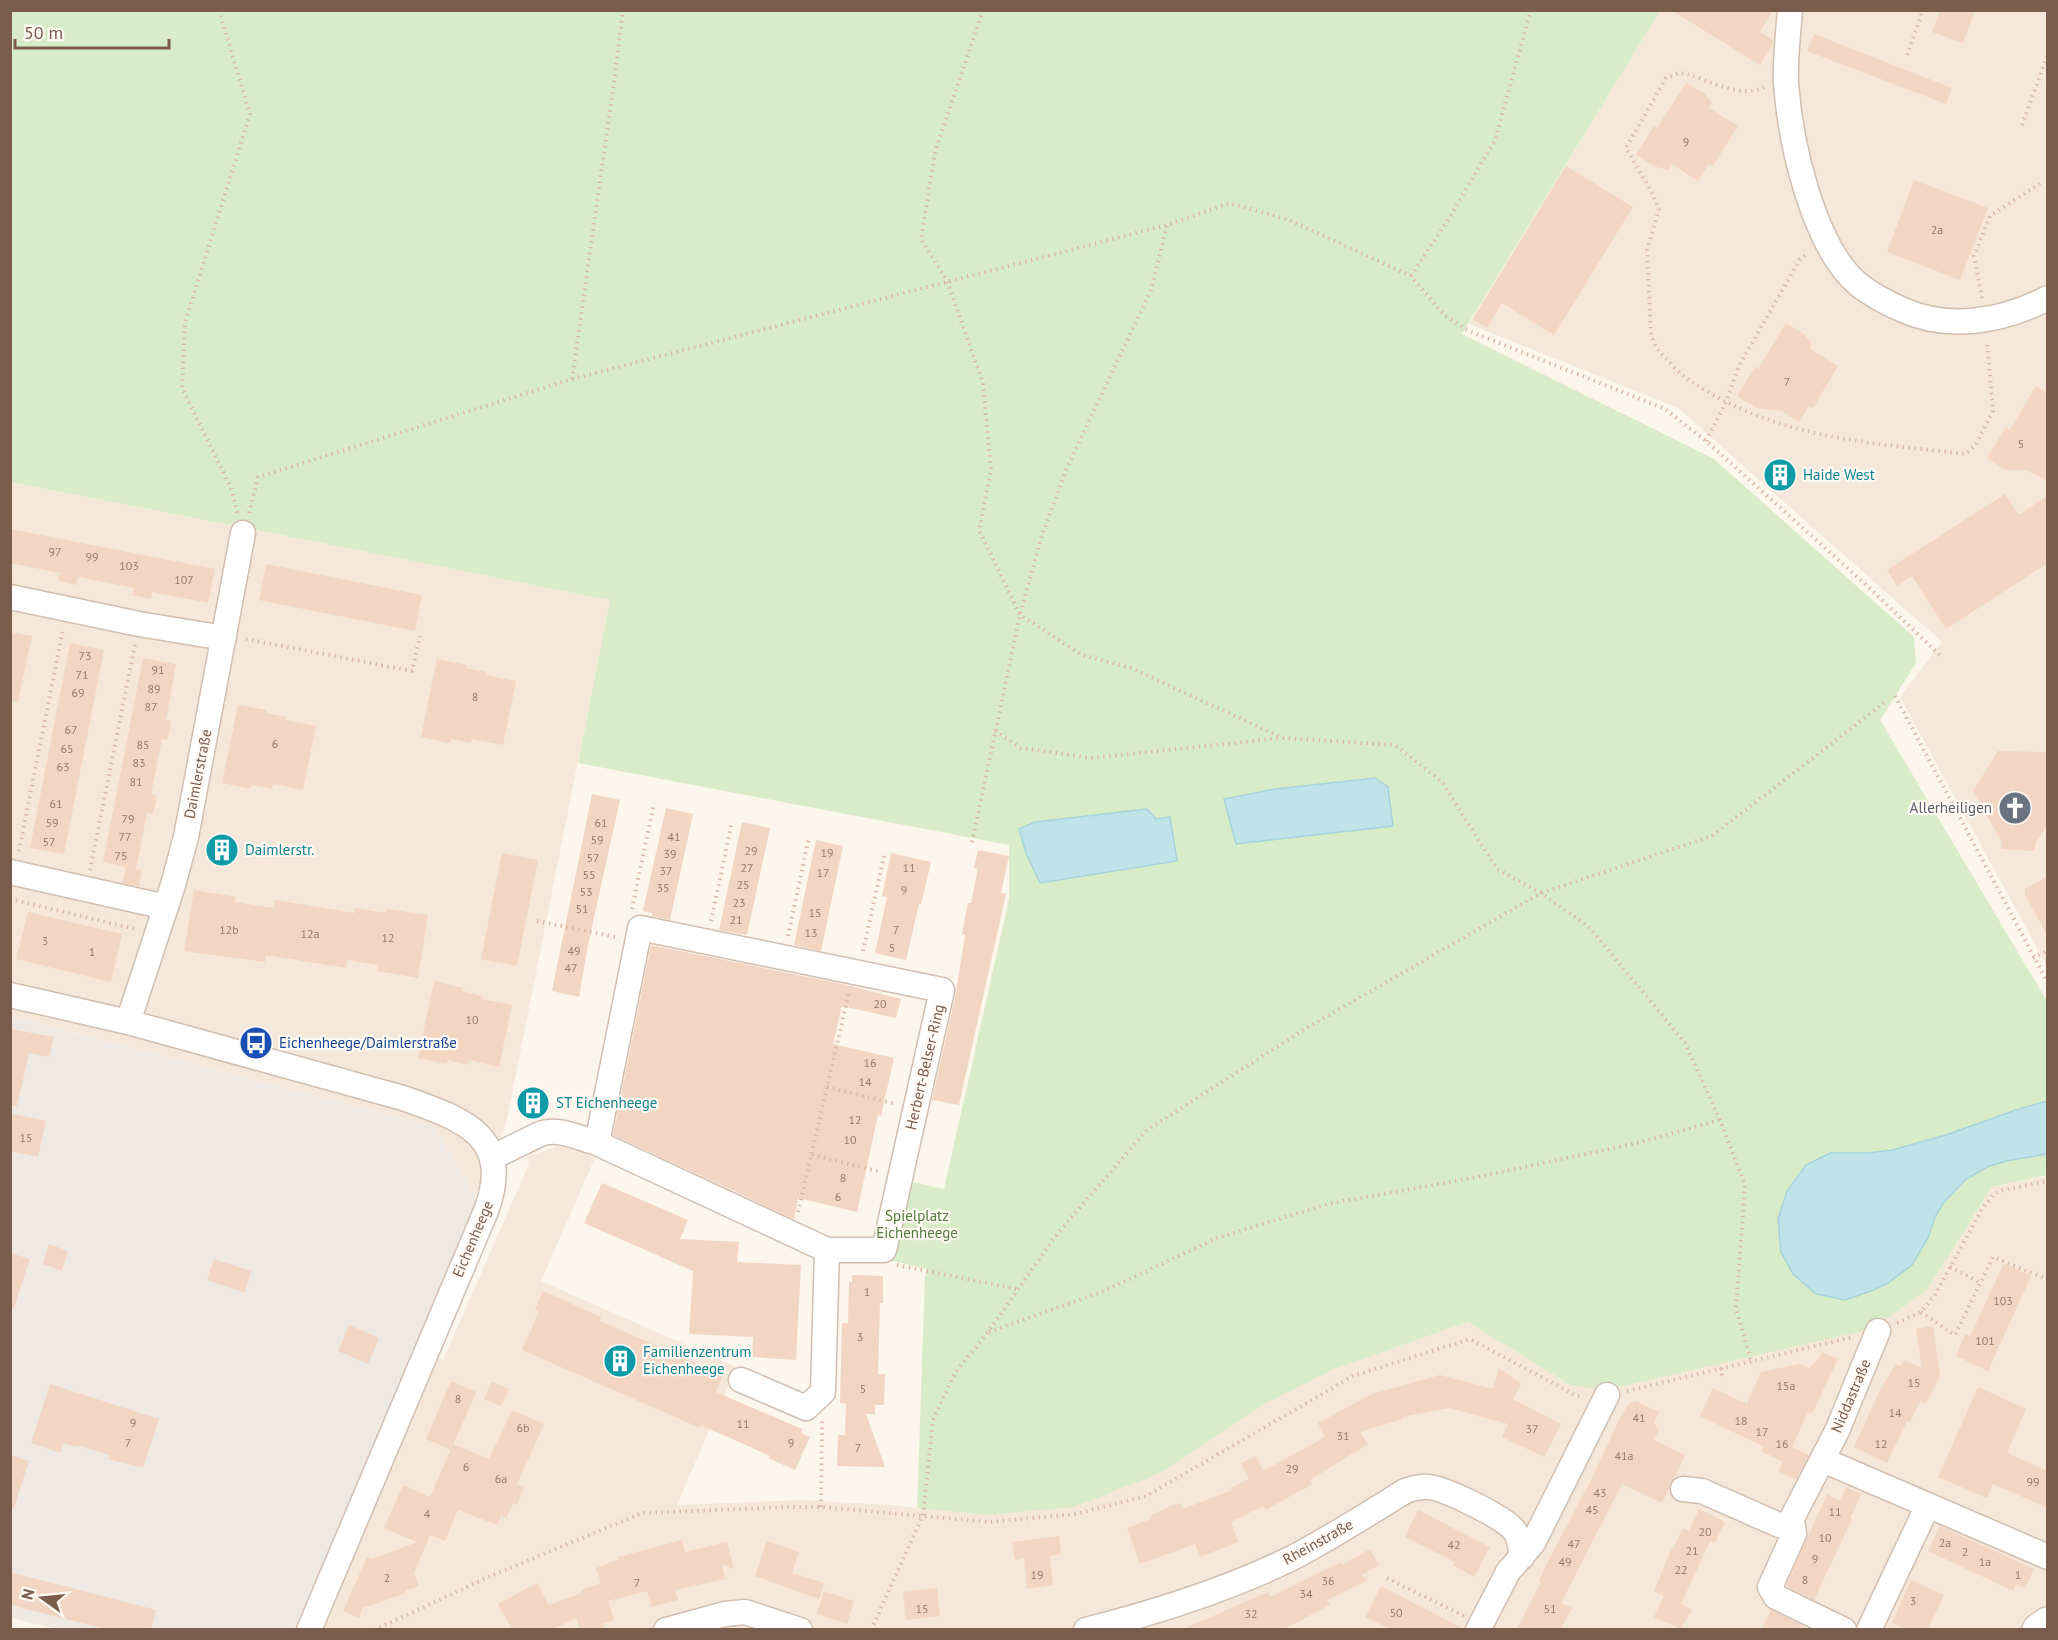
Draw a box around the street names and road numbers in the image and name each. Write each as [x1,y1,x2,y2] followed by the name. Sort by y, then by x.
[180,727,216,820] street label: Daimlerstraße
[901,1002,948,1132] street label: Herbert-Belser-Ring
[448,1198,497,1280] street label: Eichenheege
[1827,1356,1875,1435] street label: Niddastraße
[1279,1514,1356,1569] street label: Rheinstraße

